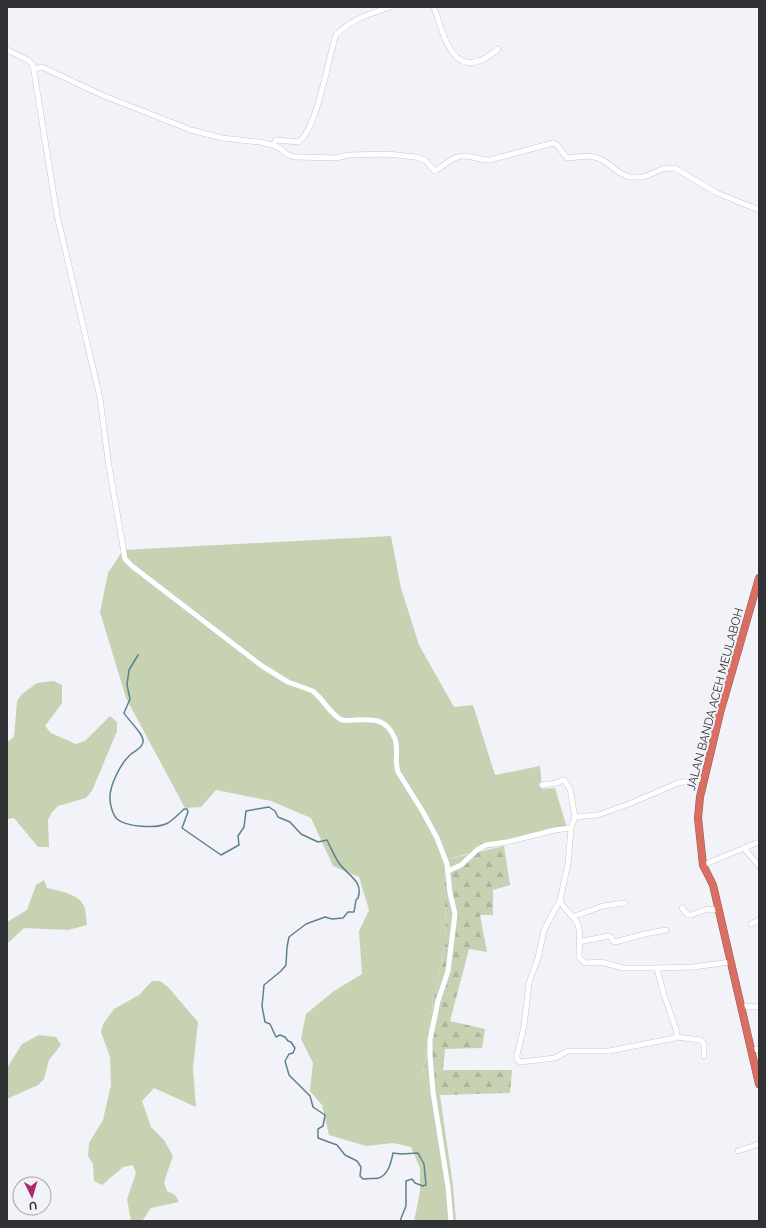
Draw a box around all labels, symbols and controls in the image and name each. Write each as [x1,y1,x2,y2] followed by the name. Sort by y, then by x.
[684,606,746,792] street label: JALAN BANDA ACEH MEULABOH
[12,1176,52,1216] north arrow
[28,1199,38,1212] text: U

